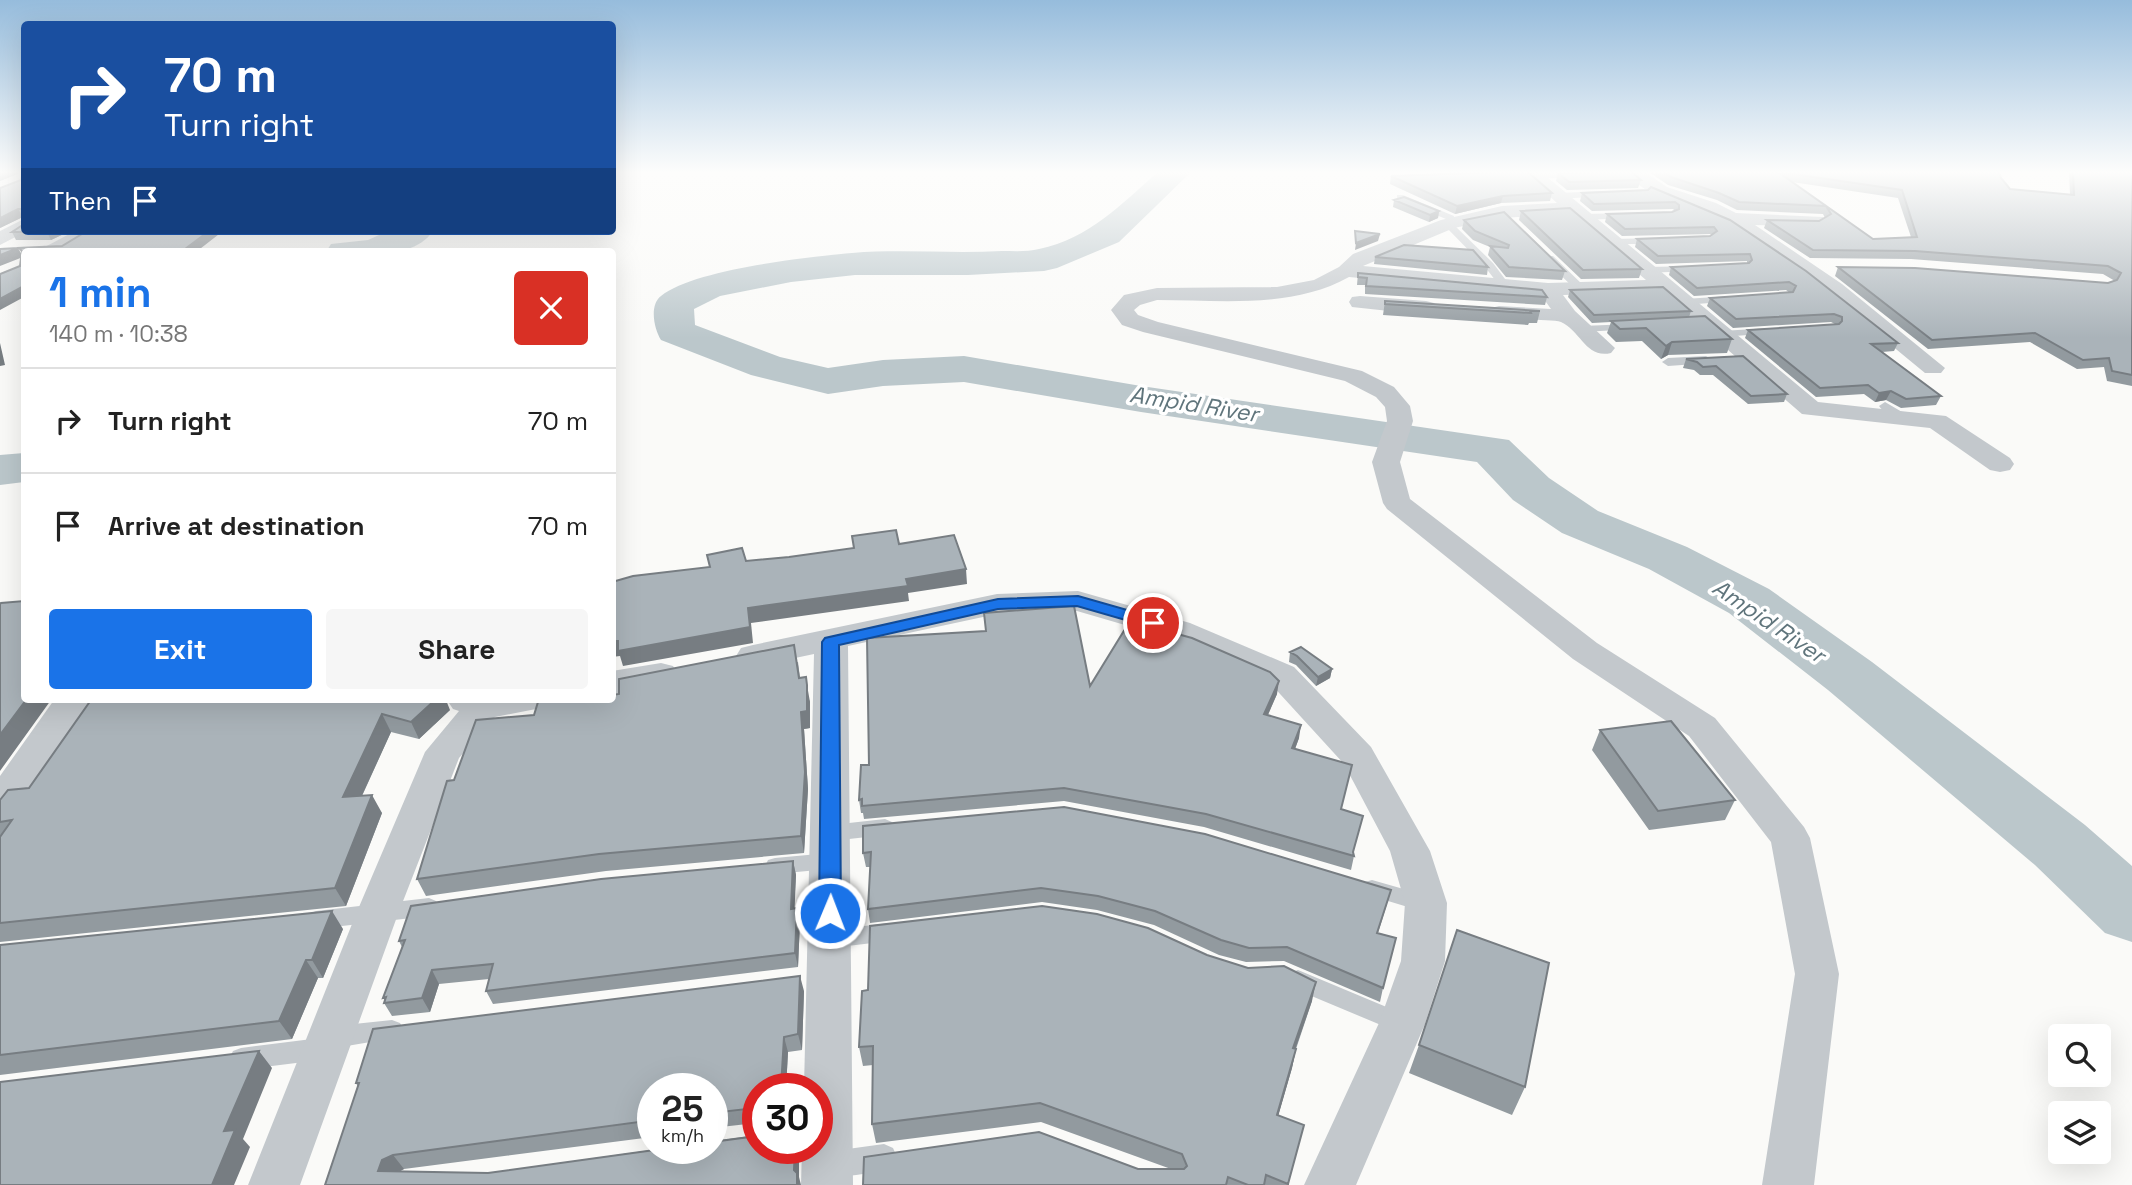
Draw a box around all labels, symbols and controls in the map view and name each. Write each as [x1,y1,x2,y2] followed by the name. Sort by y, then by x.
[164,44,277,106] text: 70 m
[49,49,140,140] icon: right
[164,105,314,145] text: Turn right
[126,182,164,220] icon: arrive
[49,184,112,218] text: Then
[49,266,152,319] text: 1 min
[514,271,588,345] button: close
[49,319,188,349] text: 140 m · 10:38
[1128,379,1263,429] water label: Ampid River
[49,402,87,440] icon: right
[108,404,232,438] text: Turn right
[528,404,588,438] text: 70 m
[49,507,87,545] icon: arrive
[108,509,365,543] text: Arrive at destination
[528,509,588,543] text: 70 m
[1707,572,1833,671] water label: Ampid River
[1123,593,1183,653] pin
[1134,604,1172,642] icon: arrive
[49,609,312,689] button: Exit
[326,609,588,689] button: Share
[793,876,867,950] position arrow
[2048,1024,2111,1164] map controls
[2048,1024,2111,1087] button: search
[742,1073,833,1164] speed limit sign: 30
[662,1087,703,1131] text: 25
[2048,1101,2111,1164] button: layers
[661,1124,704,1147] text: km/h

